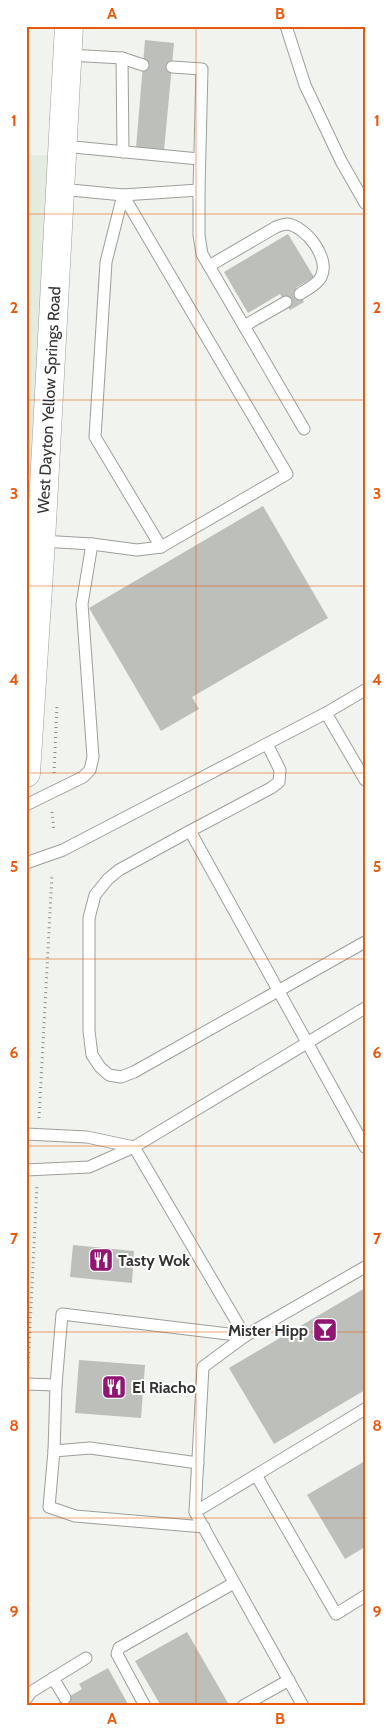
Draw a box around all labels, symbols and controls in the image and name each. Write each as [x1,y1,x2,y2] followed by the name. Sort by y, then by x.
[107,4,117,23] text: A
[275,4,285,23] text: B
[11,111,17,130] text: 1
[374,111,380,130] text: 1
[34,286,64,514] street label: West Dayton Yellow Springs Road
[10,298,18,317] text: 2
[373,298,381,317] text: 2
[10,484,18,503] text: 3
[373,484,381,503] text: 3
[9,670,19,689] text: 4
[372,670,382,689] text: 4
[10,857,18,876] text: 5
[373,857,381,876] text: 5
[10,1043,19,1062] text: 6
[373,1043,382,1062] text: 6
[10,1229,19,1248] text: 7
[373,1229,382,1248] text: 7
[88,1247,114,1273] restaurant icon: Tasty Wok
[118,1251,190,1270] place label: Tasty Wok
[312,1317,338,1343] bar icon: Mister Hipp
[228,1321,308,1340] place label: Mister Hipp
[101,1374,127,1400] restaurant icon: El Riacho
[132,1378,196,1397] place label: El Riacho
[9,1416,19,1435] text: 8
[372,1416,382,1435] text: 8
[10,1602,19,1621] text: 9
[373,1602,382,1621] text: 9
[107,1709,117,1728] text: A
[275,1709,285,1728] text: B

